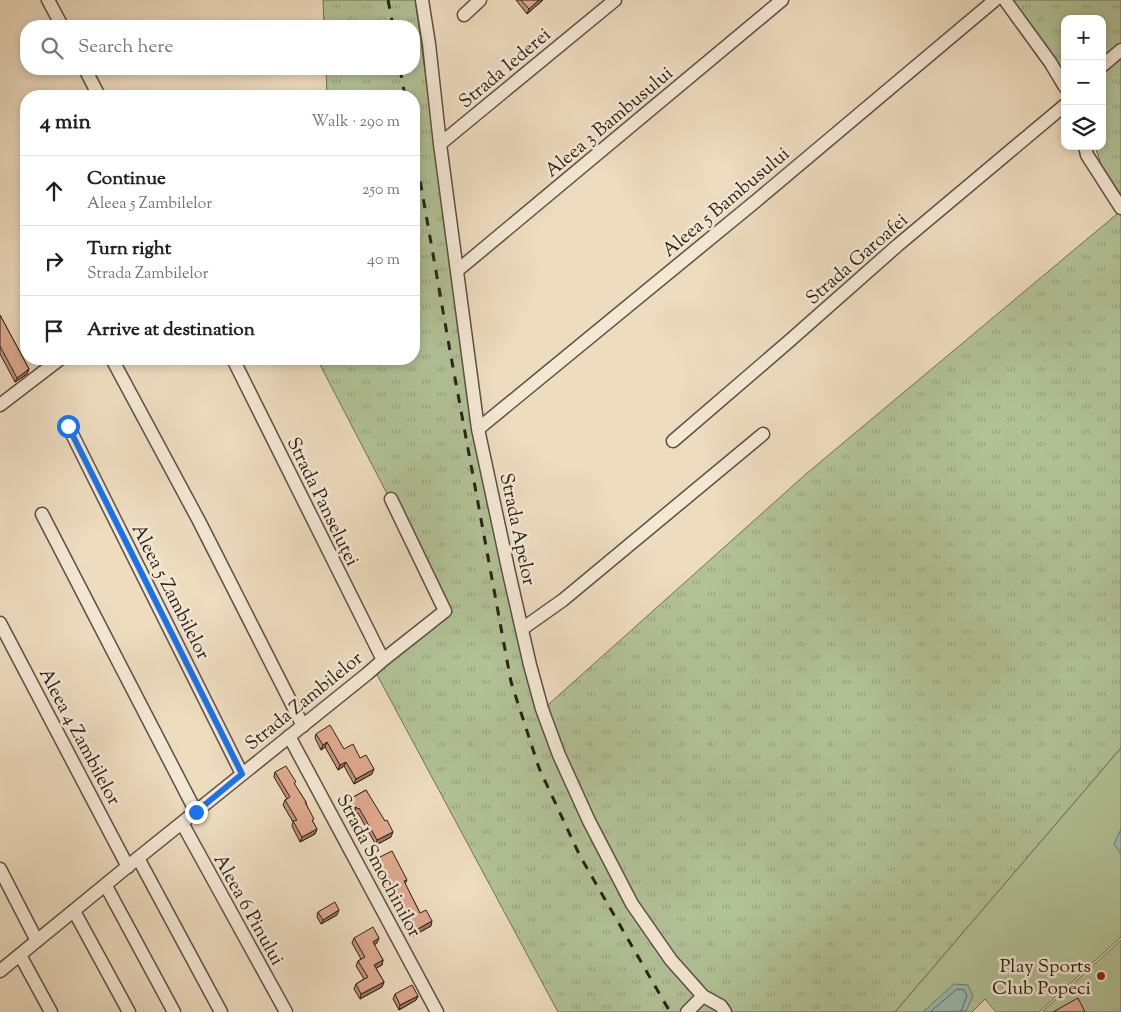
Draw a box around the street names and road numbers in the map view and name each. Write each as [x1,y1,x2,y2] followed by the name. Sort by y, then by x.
[454,22,558,116] street label: Strada Iederei
[540,61,680,185] street label: Aleea 3 Bambusului
[657,141,796,264] street label: Aleea 5 Bambusului
[801,208,915,312] street label: Strada Garoafei
[279,433,365,571] street label: Strada Panseluței
[491,471,542,588] street label: Strada Apelor
[124,520,216,665] street label: Aleea 5 Zambilelor
[240,646,369,758] street label: Strada Zambilelor
[31,664,126,811] street label: Aleea 4 Zambilelor
[329,790,427,942] street label: Strada Smochinilor
[206,850,290,971] street label: Aleea 6 Pinului

